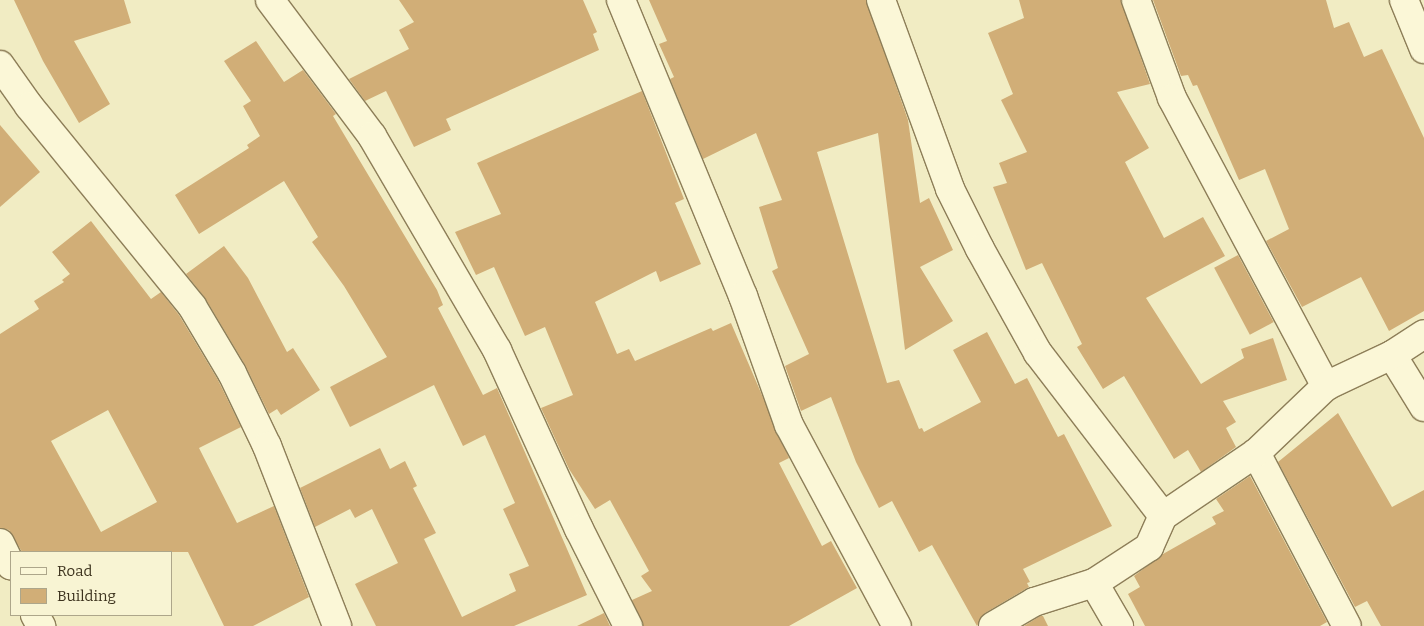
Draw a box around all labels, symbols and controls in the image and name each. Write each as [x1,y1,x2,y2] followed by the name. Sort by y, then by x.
[10,551,172,616] legend
[57,562,92,580] text: Road
[57,587,116,605] text: Building

